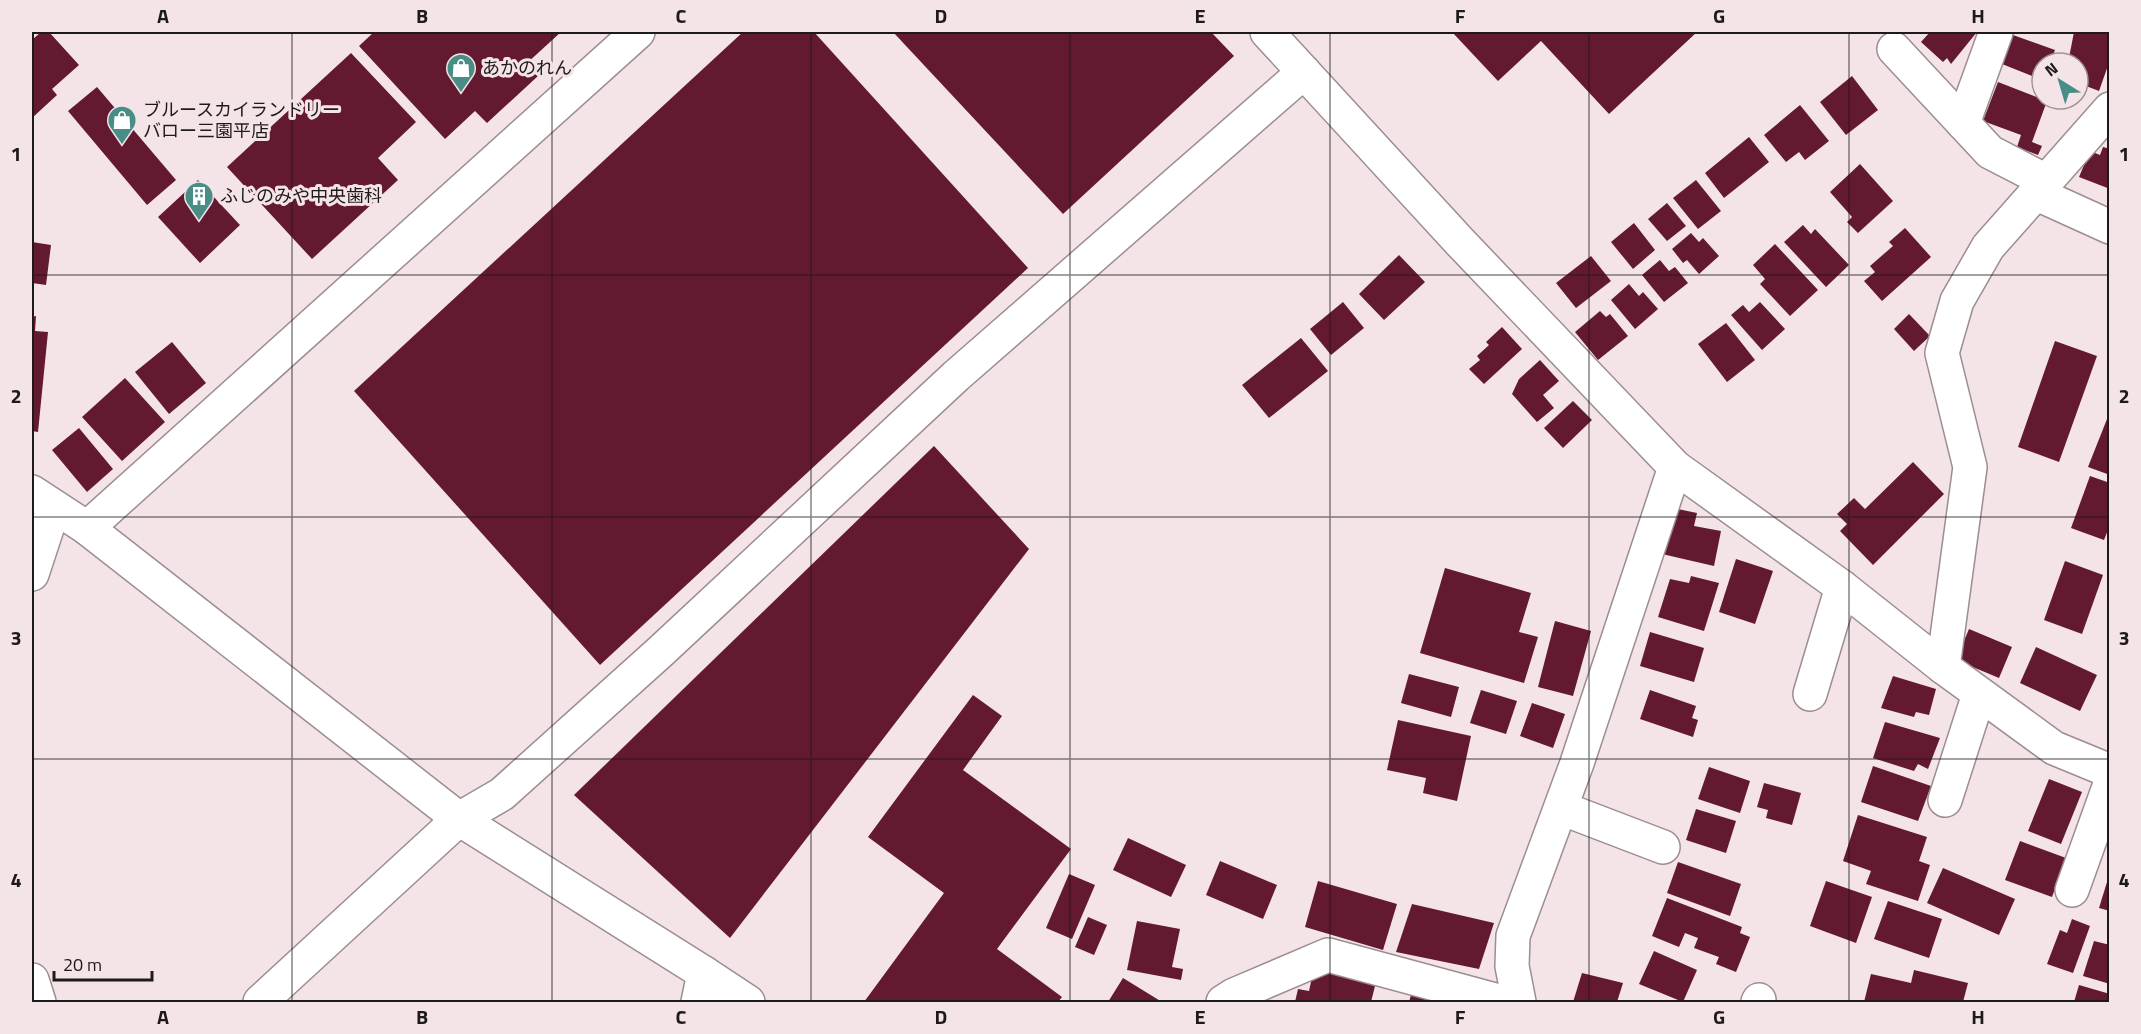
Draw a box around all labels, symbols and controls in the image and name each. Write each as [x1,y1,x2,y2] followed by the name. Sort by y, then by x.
[157,0,169,31] text: A
[416,0,428,31] text: B
[676,0,687,31] text: C
[935,0,947,31] text: D
[1194,0,1206,31] text: E
[1455,0,1466,31] text: F
[1713,0,1725,31] text: G
[1971,0,1985,31] text: H
[2030,51,2090,111] north arrow
[445,52,477,94] shop icon: あかのれん
[482,54,572,81] place label: あかのれん
[2039,56,2063,82] text: N
[143,96,340,144] place label: ブルースカイランドリー バロー三園平店
[106,104,138,146] shop icon: ブルースカイランドリー バロー三園平店
[10,138,22,169] text: 1
[2118,138,2130,169] text: 1
[183,180,215,222] building icon: ふじのみや中央歯科
[220,182,382,209] place label: ふじのみや中央歯科
[10,380,22,411] text: 2
[2118,380,2130,411] text: 2
[10,622,22,653] text: 3
[2118,622,2130,653] text: 3
[10,864,22,895] text: 4
[2118,864,2130,895] text: 4
[54,944,152,982] scale bar
[63,951,102,978] text: 20 m
[157,1001,169,1032] text: A
[416,1001,428,1032] text: B
[676,1001,687,1032] text: C
[935,1001,947,1032] text: D
[1194,1001,1206,1032] text: E
[1455,1001,1466,1032] text: F
[1713,1001,1725,1032] text: G
[1971,1001,1985,1032] text: H

